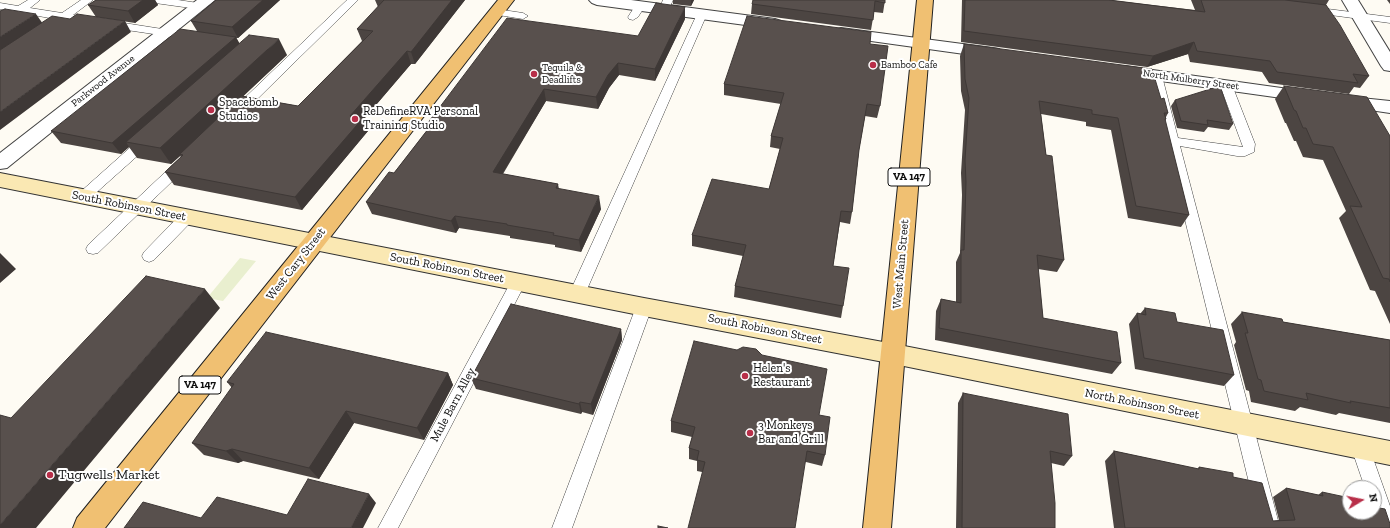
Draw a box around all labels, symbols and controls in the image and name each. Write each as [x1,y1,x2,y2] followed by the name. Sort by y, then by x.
[69,53,137,109] street label: Parkwood Avenue
[881,59,937,71] place label: Bamboo Cafe
[868,60,878,70] marker: Bamboo Cafe
[542,62,583,86] place label: Tequila & Deadlifts
[1142,67,1240,93] street label: North Mulberry Street
[529,69,539,79] marker: Tequila & Deadlifts
[219,96,278,124] place label: Spacebomb Studios
[206,105,216,115] marker: Spacebomb Studios
[363,105,478,133] place label: ReDefineRVA Personal Training Studio
[350,114,360,124] marker: ReDefineRVA Personal Training Studio
[888,168,930,186] road number: VA 147
[71,188,187,224] street label: South Robinson Street
[890,219,912,309] street label: West Main Street
[263,225,329,303] street label: West Cary Street
[389,250,505,286] street label: South Robinson Street
[707,311,823,347] street label: South Robinson Street
[753,362,810,390] place label: Helen's Restaurant
[427,365,479,445] street label: Mule Barn Alley
[740,371,750,381] marker: Helen's Restaurant
[179,376,221,394] road number: VA 147
[1084,386,1200,422] street label: North Robinson Street
[758,419,824,447] place label: 3 Monkeys Bar and Grill
[745,428,755,438] marker: 3 Monkeys Bar and Grill
[58,467,160,483] place label: Tugwells Market
[45,470,55,480] marker: Tugwells Market
[1342,480,1382,520] north arrow
[1366,493,1380,503] text: N

